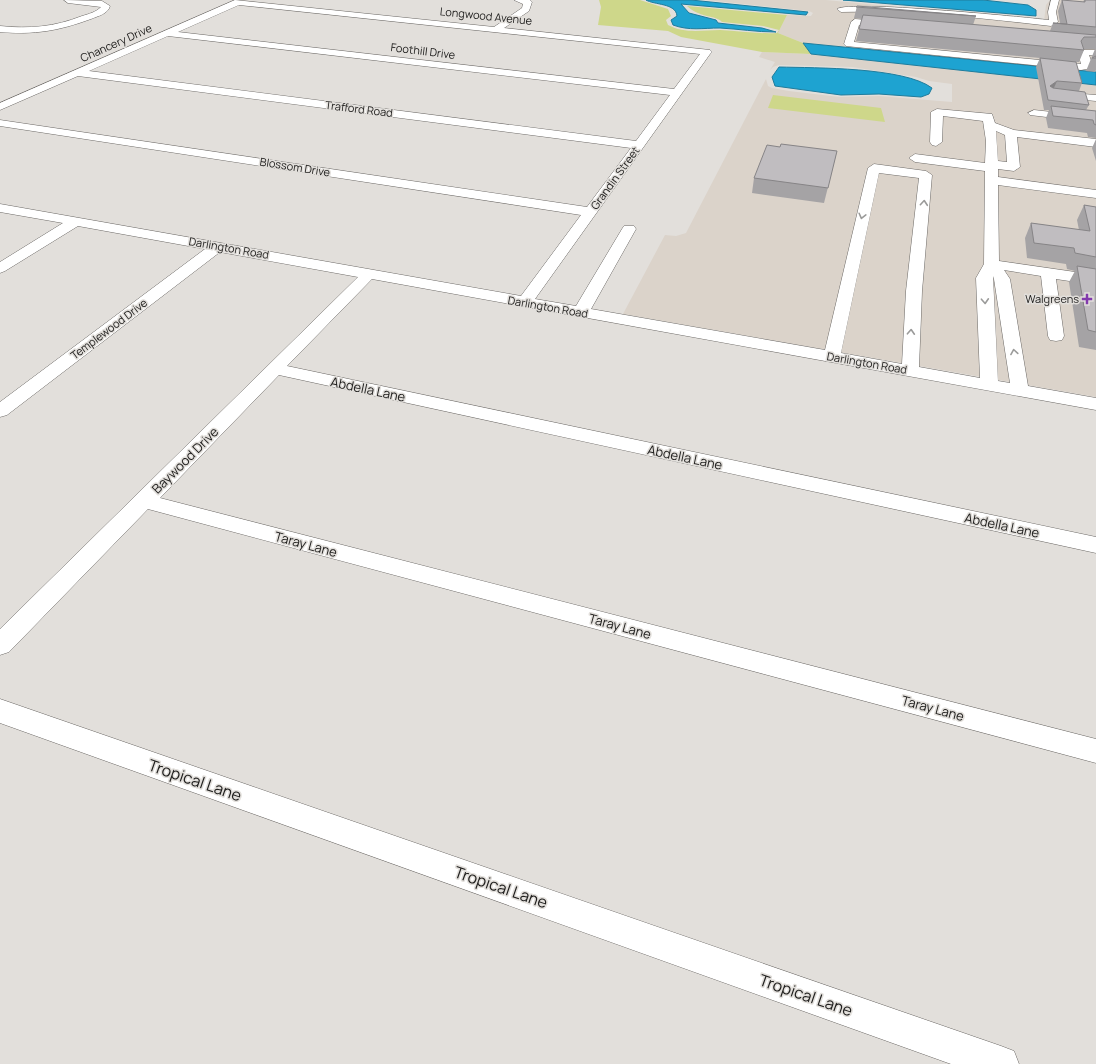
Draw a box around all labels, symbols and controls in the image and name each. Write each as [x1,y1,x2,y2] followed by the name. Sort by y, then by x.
[439,3,534,28] street label: Longwood Avenue
[78,20,155,65] street label: Chancery Drive
[390,39,457,62] street label: Foothill Drive
[324,97,394,120] street label: Trafford Road
[587,143,642,212] street label: Grandin Street
[259,154,332,180] street label: Blossom Drive
[919,200,928,206] one-way arrow
[858,212,867,219] one-way arrow
[188,233,270,262] street label: Darlington Road
[1025,291,1079,306] place label: Walgreens
[507,292,589,321] street label: Darlington Road
[1082,294,1092,304] marker: Walgreens
[67,295,150,362] street label: Templewood Drive
[981,298,990,304] one-way arrow
[907,329,915,335] one-way arrow
[826,348,908,377] street label: Darlington Road
[1010,349,1019,355] one-way arrow
[329,372,408,406] street label: Abdella Lane
[148,422,223,497] street label: Baywood Drive
[646,440,725,474] street label: Abdella Lane
[963,508,1042,542] street label: Abdella Lane
[273,527,340,561] street label: Taray Lane
[587,609,654,643] street label: Taray Lane
[900,691,967,725] street label: Taray Lane
[145,754,245,806] street label: Tropical Lane
[451,861,551,913] street label: Tropical Lane
[756,969,856,1021] street label: Tropical Lane

